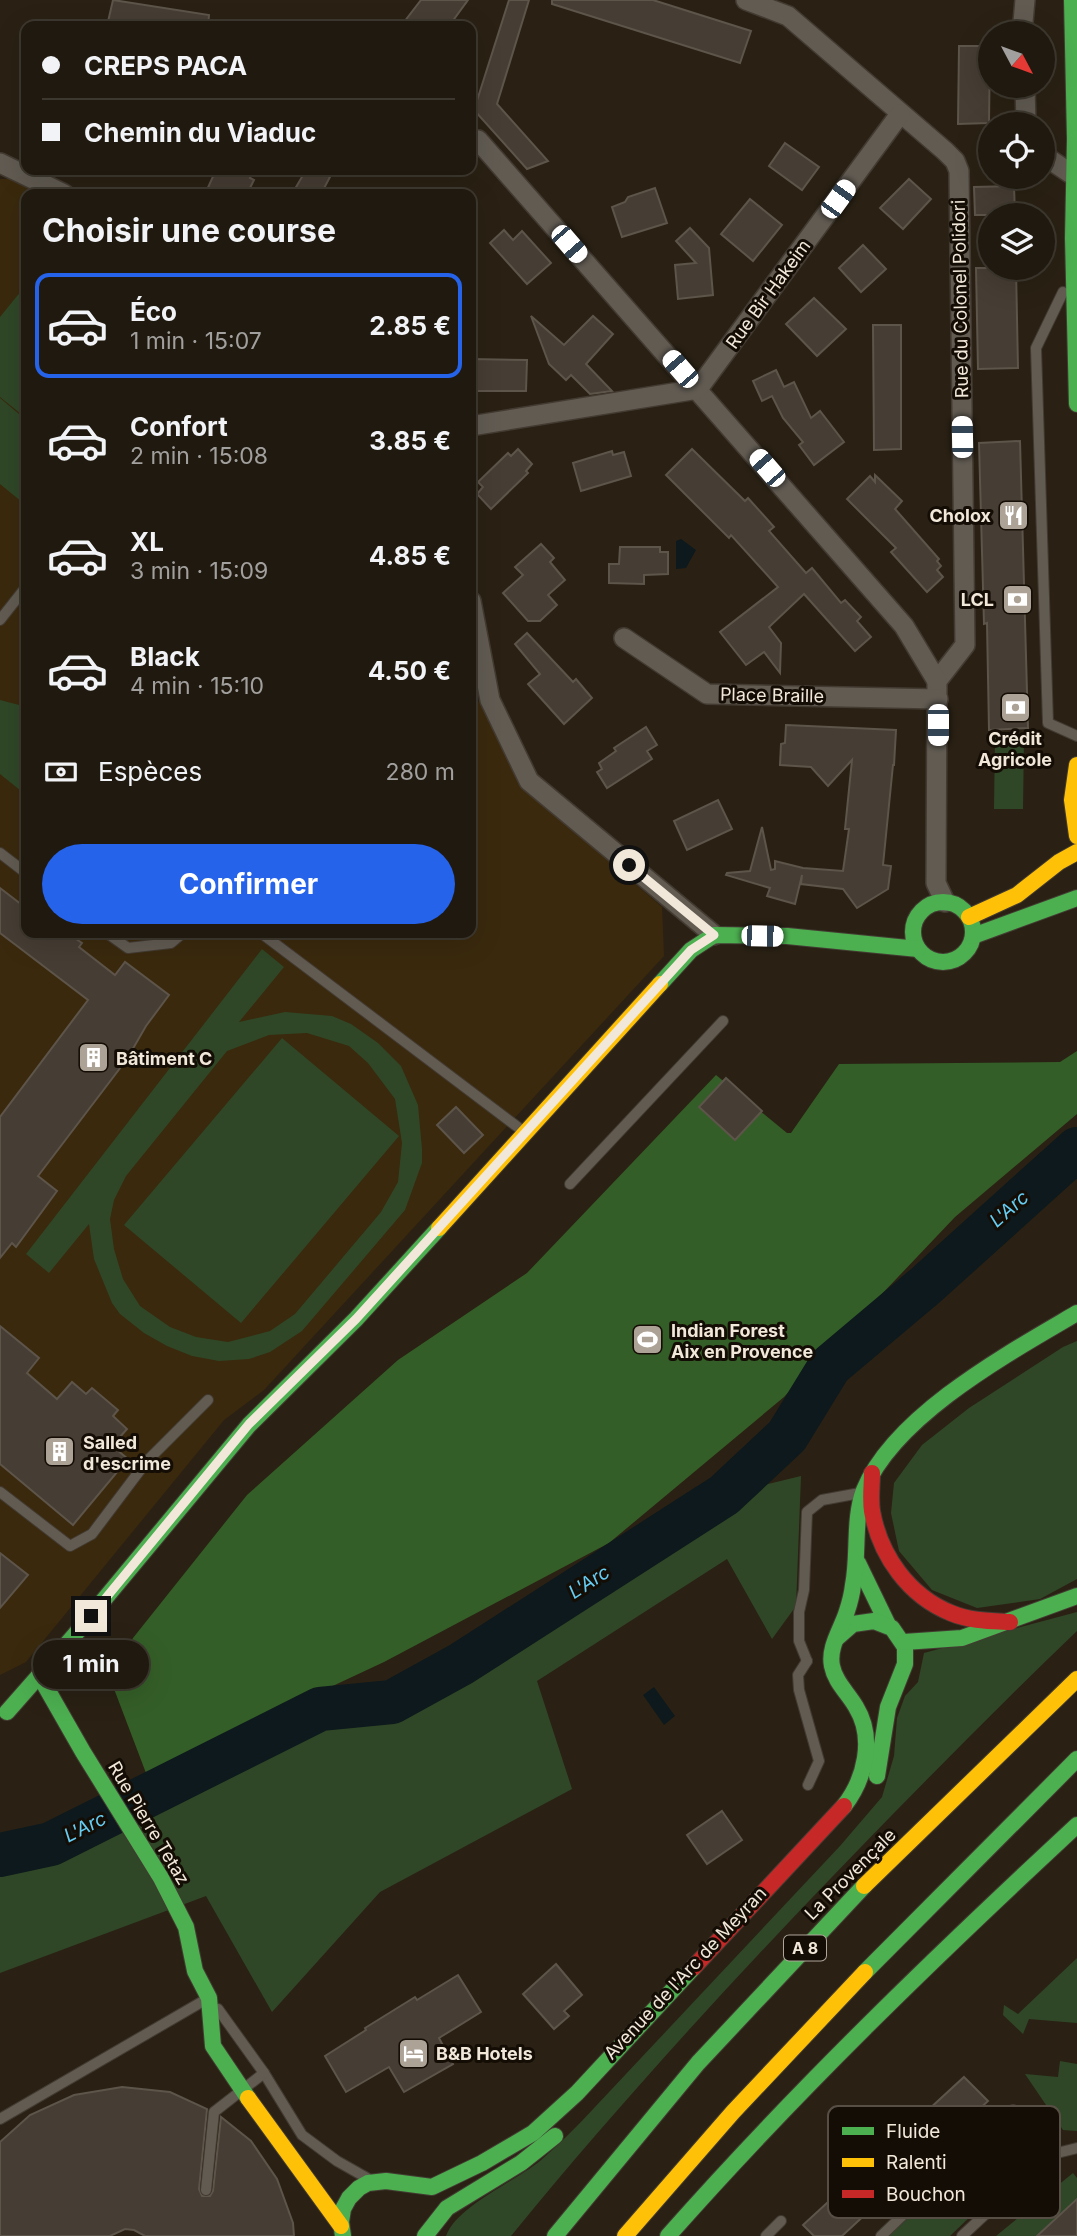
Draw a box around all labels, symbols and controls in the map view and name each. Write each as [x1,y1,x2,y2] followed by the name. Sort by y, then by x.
[978,21,1055,98] north arrow
[978,21,1055,280] map controls
[84,50,247,81] text: CREPS PACA
[978,112,1055,189] button: locate
[84,117,316,148] text: Chemin du Viaduc
[818,176,859,222] car
[948,200,972,398] street label: Rue du Colonel Polidori
[978,203,1055,280] button: layers
[42,211,336,250] text: Choisir une course
[548,221,591,267] car
[721,236,815,352] street label: Rue Bir Hakeim
[46,294,109,357] icon: car
[130,296,177,327] text: Éco
[369,310,451,341] text: 2.85 €
[130,327,262,355] text: 1 min · 15:07
[659,346,702,392] car
[46,409,109,472] icon: car
[130,411,228,442] text: Confort
[952,416,973,458] car
[369,425,451,456] text: 3.85 €
[130,442,268,470] text: 2 min · 15:08
[746,445,789,491] car
[997,498,1031,532] restaurant icon: Cholox
[929,505,992,526] place label: Cholox
[46,524,109,587] icon: car
[130,526,164,557] text: XL
[369,540,451,571] text: 4.85 €
[130,557,268,585] text: 3 min · 15:09
[1000,582,1034,616] bank icon: LCL
[961,589,994,610] place label: LCL
[46,639,109,702] icon: car
[130,641,200,672] text: Black
[368,655,451,686] text: 4.50 €
[130,672,264,700] text: 4 min · 15:10
[720,684,824,706] street label: Place Braille
[998,691,1032,725] bank icon: Crédit Agricole
[928,704,949,746] car
[978,728,1052,770] place label: Crédit Agricole
[42,753,80,791] icon: cash
[98,756,202,787] text: Espèces
[386,758,455,786] text: 280 m
[42,844,455,924] button: Confirmer
[613,849,645,881] route start
[741,925,784,947] car
[76,1041,110,1075] building icon: Bâtiment C
[116,1048,212,1069] place label: Bâtiment C
[985,1186,1033,1232] water label: L'Arc
[671,1320,814,1362] place label: Indian Forest Aix en Provence
[631,1323,665,1357] sports icon: Indian Forest Aix en Provence
[83,1432,171,1474] place label: Salled d'escrime
[43,1435,77,1469] building icon: Salled d'escrime
[564,1560,614,1604] water label: L'Arc
[75,1600,107,1632] route end
[33,1640,149,1690] callout: 1 min
[63,1650,119,1678] text: 1 min
[104,1758,194,1888] street label: Rue Pierre Tetaz
[60,1807,110,1847] water label: L'Arc
[800,1824,900,1924] street label: La Provençale
[600,1882,770,2064] street label: Avenue de l'Arc de Meyran
[784,1936,826,1960] road number: A 8
[396,2036,430,2070] hotel icon: B&B Hotels
[436,2043,533,2064] place label: B&B Hotels
[828,2106,1060,2218] legend
[886,2120,940,2143] text: Fluide
[886,2151,947,2174] text: Ralenti
[886,2183,966,2206] text: Bouchon

